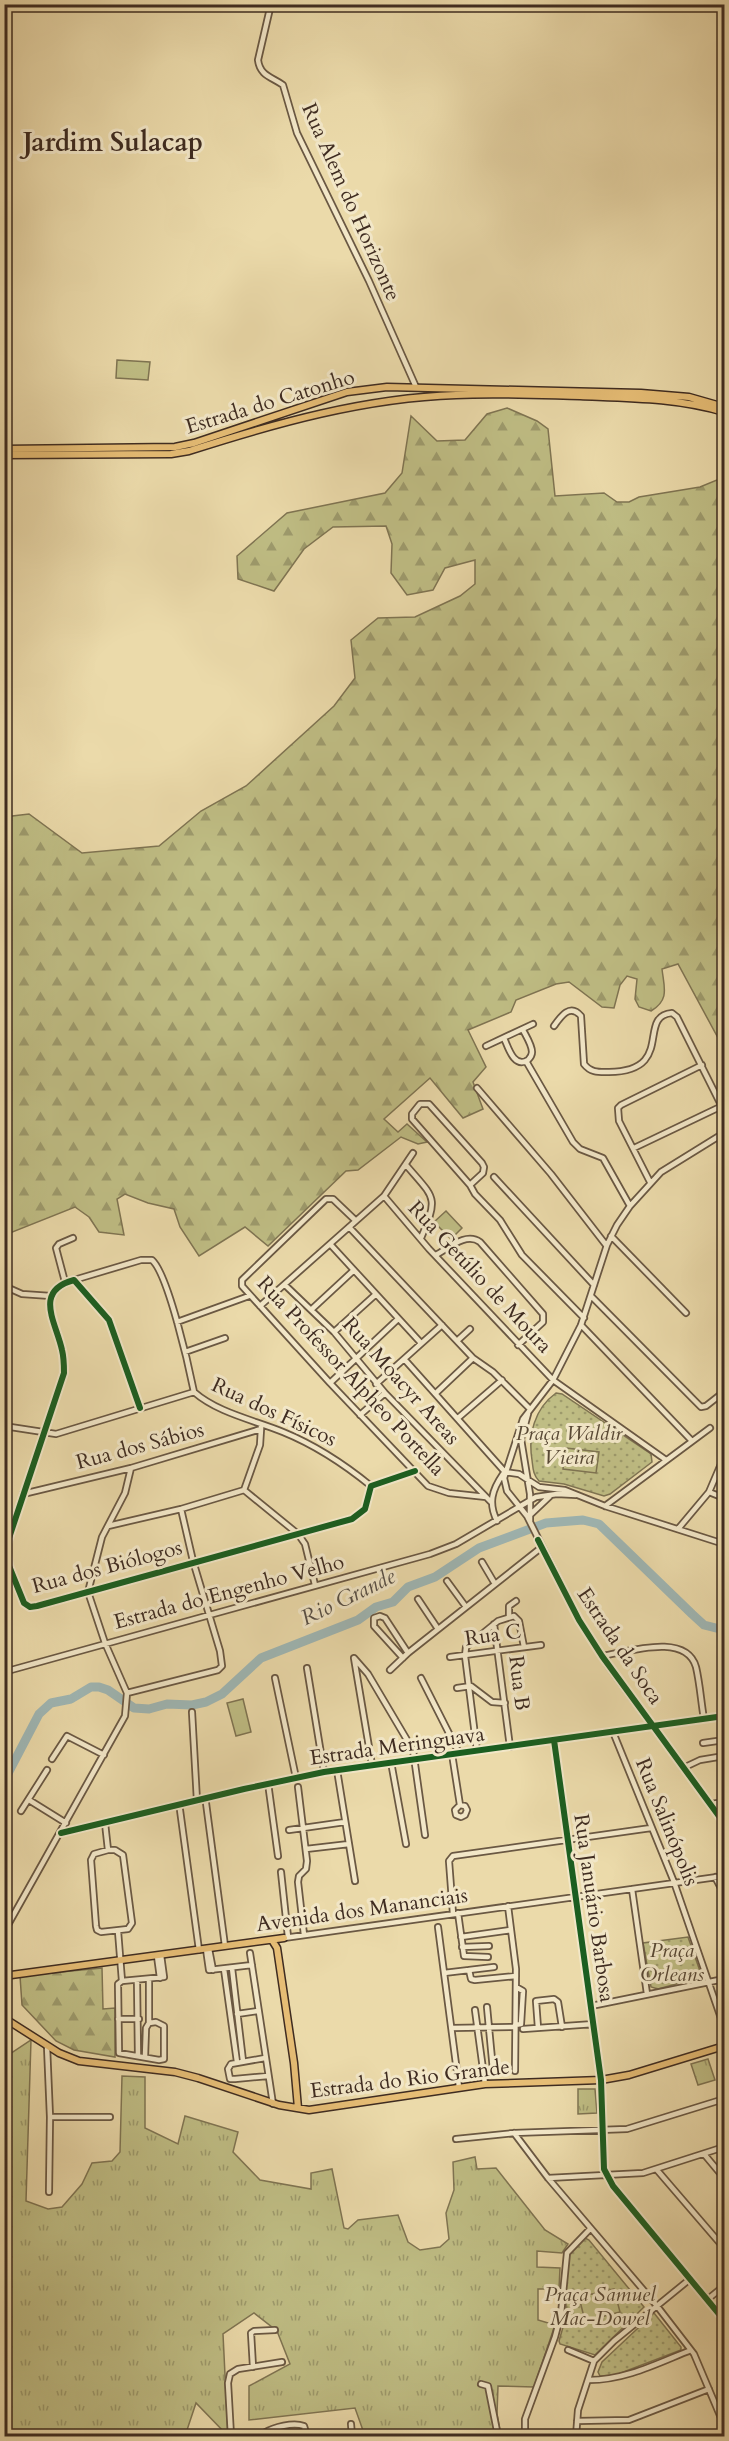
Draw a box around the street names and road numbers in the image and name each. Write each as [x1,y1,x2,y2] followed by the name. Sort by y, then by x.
[294,99,408,305] street label: Rua Alem do Horizonte
[182,363,358,441] street label: Estrada do Catonho
[402,1194,558,1360] street label: Rua Getúlio de Moura
[250,1270,452,1482] street label: Rua Professor Alpheo Portella
[336,1311,466,1451] street label: Rua Moacyr Areas
[207,1370,341,1454] street label: Rua dos Físicos
[73,1415,207,1477] street label: Rua dos Sábios
[29,1533,185,1601] street label: Rua dos Biólogos
[111,1547,347,1637] street label: Estrada do Engenho Velho
[570,1582,670,1710] street label: Estrada da Soca
[463,1617,523,1653] street label: Rua C
[501,1654,537,1712] street label: Rua B
[308,1719,486,1773] street label: Estrada Meringuava
[628,1754,706,1890] street label: Rua Salinópolis
[566,1812,622,2004] street label: Rua Januário Barbosa
[254,1881,470,1939] street label: Avenida dos Mananciais
[309,2052,511,2106] street label: Estrada do Rio Grande

